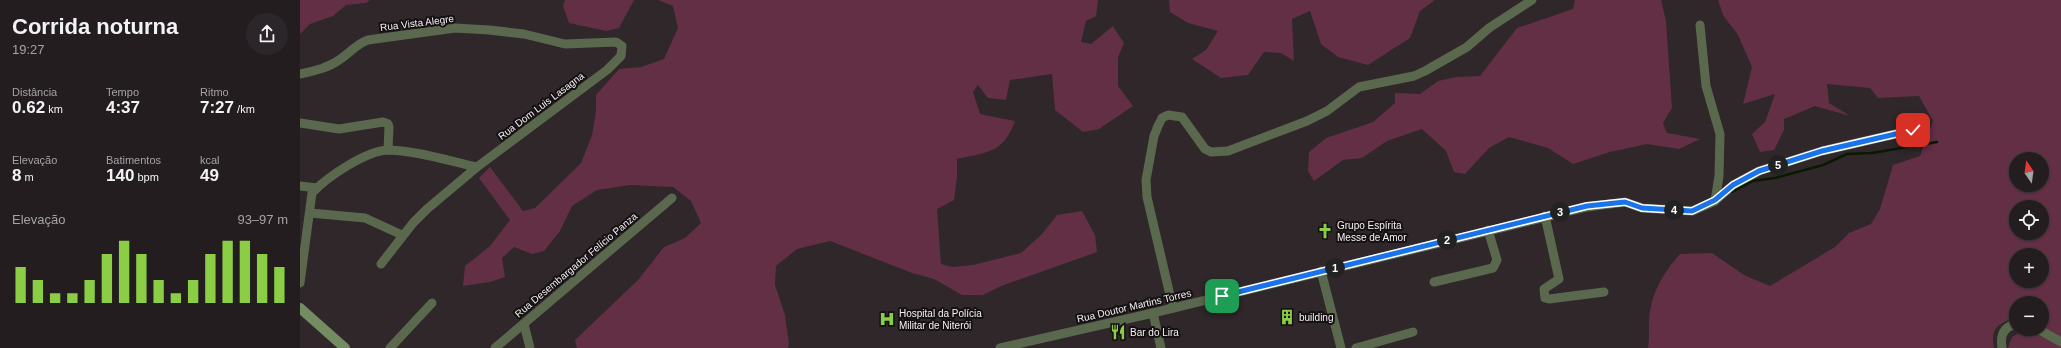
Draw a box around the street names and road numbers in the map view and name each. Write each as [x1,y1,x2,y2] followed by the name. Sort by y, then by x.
[379,13,455,33] street label: Rua Vista Alegre
[496,70,586,142] street label: Rua Dom Luis Lasagna
[513,210,640,319] street label: Rua Desembargador Felício Panza
[1076,287,1192,325] street label: Rua Doutor Martins Torres

